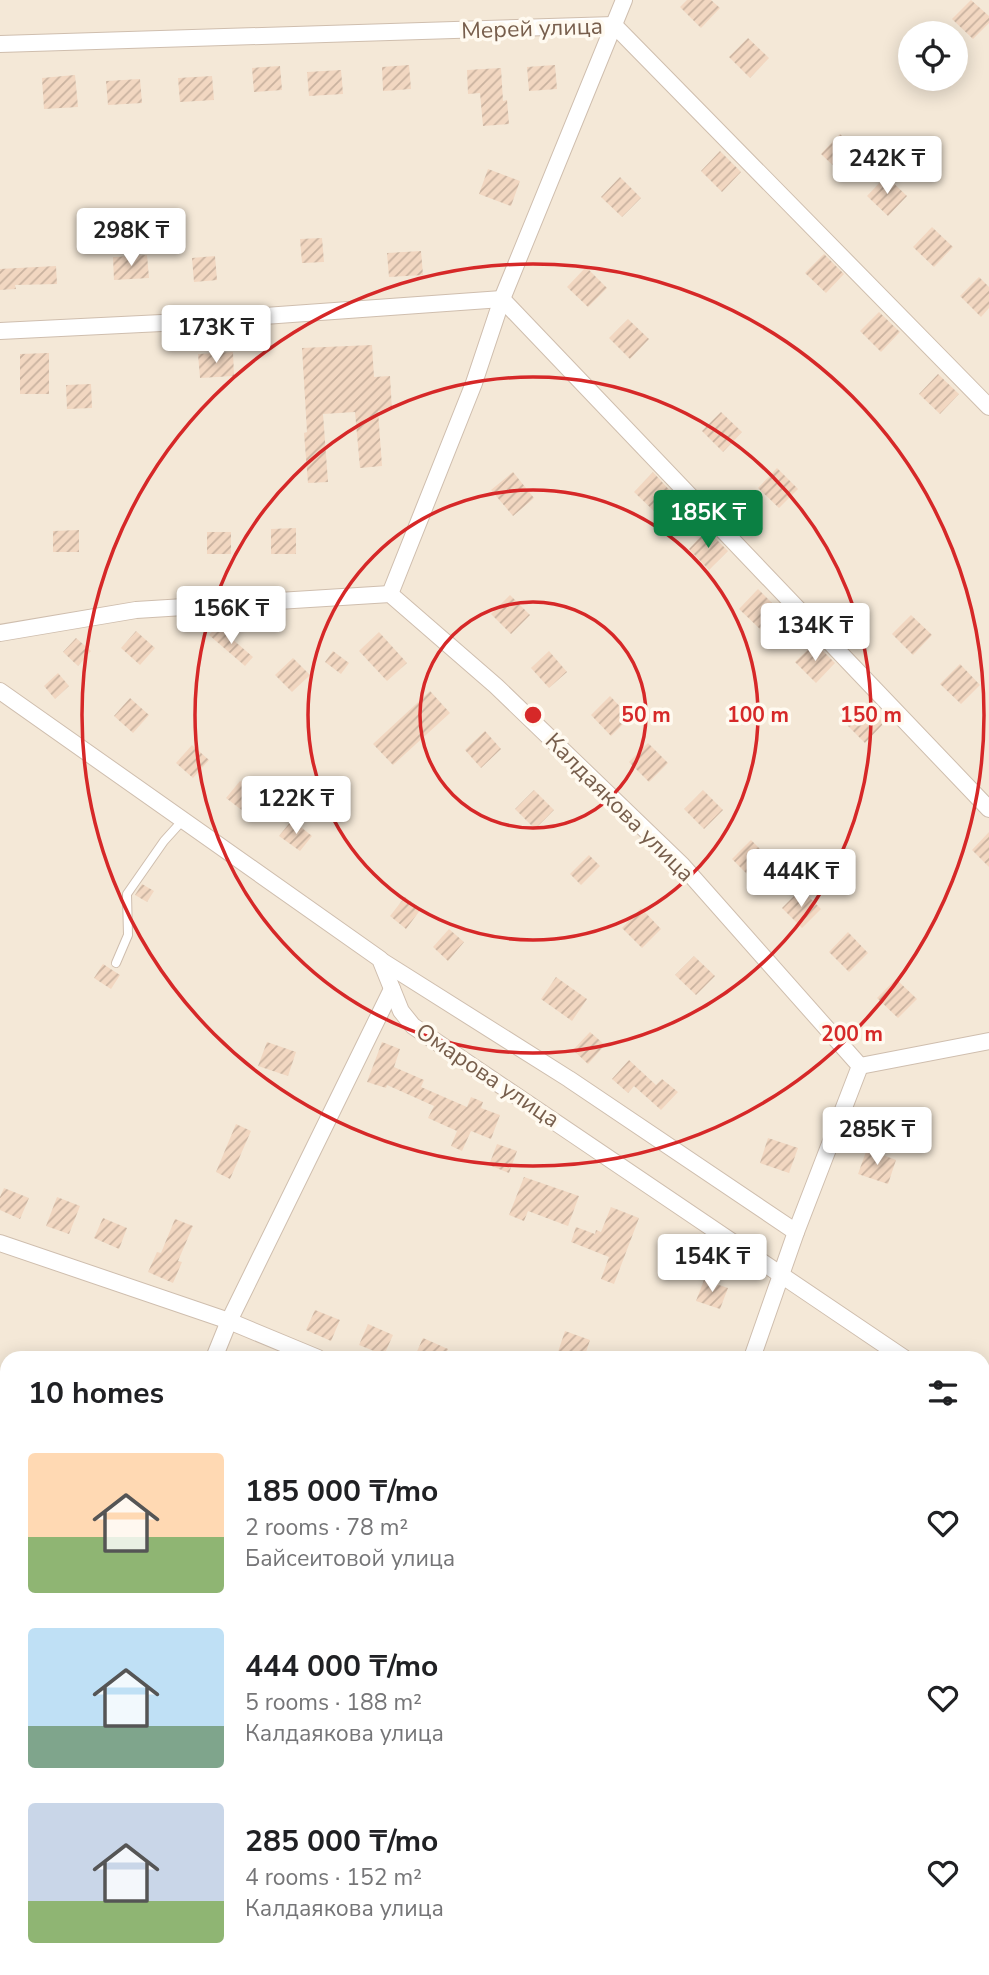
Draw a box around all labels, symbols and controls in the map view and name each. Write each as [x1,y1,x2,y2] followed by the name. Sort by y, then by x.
[461,11,603,46] street label: Мерей улица
[898,21,968,91] map controls
[898,21,968,91] button: locate
[830,136,944,196] pin: 242K ₸
[849,143,925,174] text: 242K ₸
[74,208,188,268] pin: 298K ₸
[93,215,169,246] text: 298K ₸
[159,306,273,365] pin: 173K ₸
[178,312,254,343] text: 173K ₸
[651,490,765,550] pin: 185K ₸
[670,497,746,528] text: 185K ₸
[174,586,288,646] pin: 156K ₸
[193,593,269,624] text: 156K ₸
[758,604,872,663] pin: 134K ₸
[777,610,853,641] text: 134K ₸
[621,701,671,729] text: 50 m
[727,701,789,729] text: 100 m
[840,701,902,729] text: 150 m
[521,703,545,727] centre of rings
[538,726,701,889] street label: Калдаякова улица
[239,776,353,836] pin: 122K ₸
[258,783,334,814] text: 122K ₸
[744,850,858,909] pin: 444K ₸
[763,856,839,887] text: 444K ₸
[410,1016,566,1135] street label: Омарова улица
[821,1020,883,1048] text: 200 m
[820,1108,934,1167] pin: 285K ₸
[839,1114,915,1145] text: 285K ₸
[655,1234,769,1294] pin: 154K ₸
[674,1241,750,1272] text: 154K ₸
[28,1373,164,1414] text: 10 homes
[924,1374,962,1412] icon: filters
[245,1471,438,1512] text: 185 000 ₸/mo
[84,1481,168,1565] icon: home
[924,1504,962,1542] icon: heart
[245,1512,408,1543] text: 2 rooms · 78 m²
[245,1543,455,1574] text: Байсеитовой улица
[245,1646,438,1687] text: 444 000 ₸/mo
[84,1656,168,1740] icon: home
[924,1679,962,1717] icon: heart
[245,1687,422,1718] text: 5 rooms · 188 m²
[245,1718,444,1749] text: Калдаякова улица
[245,1821,438,1862] text: 285 000 ₸/mo
[84,1831,168,1915] icon: home
[924,1854,962,1892] icon: heart
[245,1862,422,1893] text: 4 rooms · 152 m²
[245,1893,444,1924] text: Калдаякова улица

